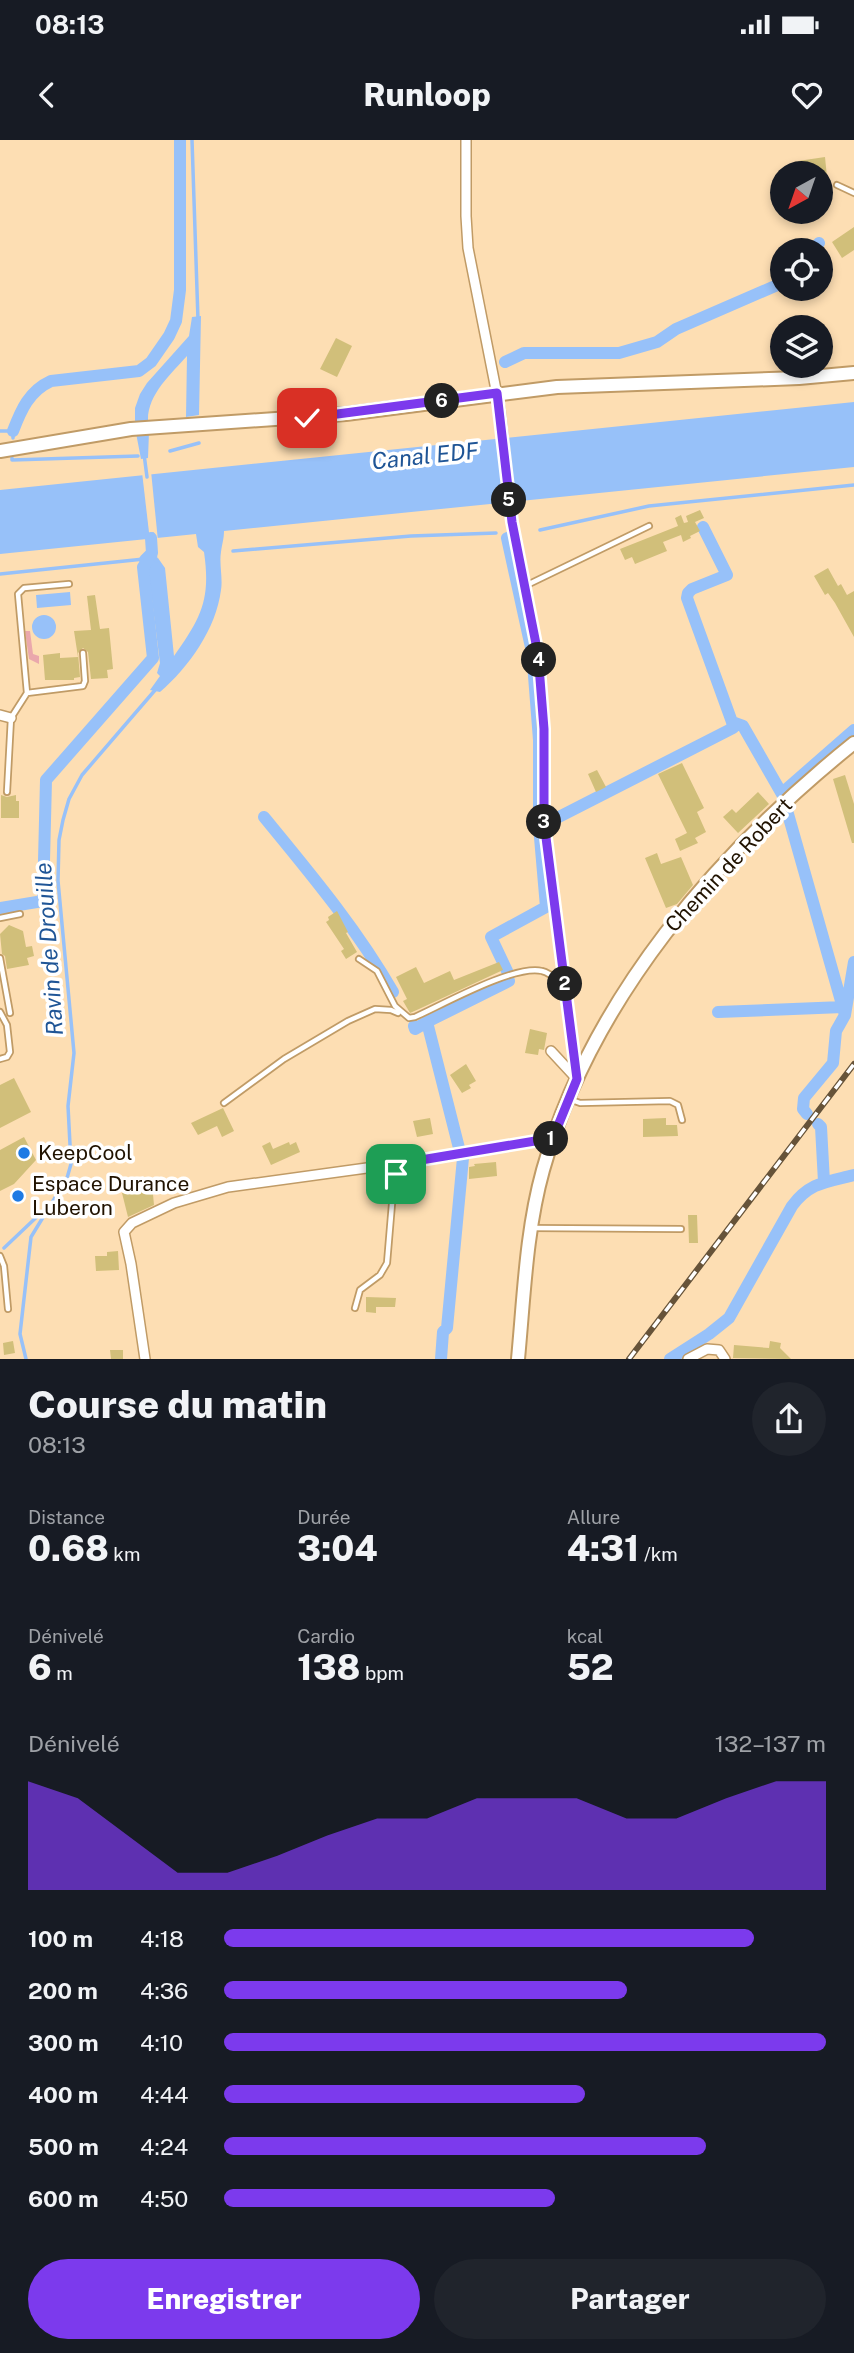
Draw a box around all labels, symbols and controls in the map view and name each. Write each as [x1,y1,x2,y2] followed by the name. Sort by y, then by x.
[35,9,105,40] text: 08:13
[28,76,66,114] icon: back
[363,76,491,113] text: Runloop
[788,76,826,114] icon: heart
[770,161,833,224] north arrow
[770,161,833,378] map controls
[770,238,833,301] button: locate
[770,315,833,378] button: layers
[424,384,460,418] pin: 6
[277,388,337,448] pin
[435,389,448,411] text: 6
[288,399,326,437] icon: check
[370,436,481,475] water label: Canal EDF
[491,482,526,518] pin: 5
[502,488,515,510] text: 5
[522,643,556,678] pin: 4
[532,648,545,670] text: 4
[660,792,797,937] street label: Chemin de Robert
[526,804,562,840] pin: 3
[537,810,550,832] text: 3
[29,862,68,1036] water label: Ravin de Drouille
[548,966,582,1002] pin: 2
[558,972,571,994] text: 2
[534,1122,568,1156] pin: 1
[546,1127,555,1149] text: 1
[38,1140,133,1165] place label: KeepCool
[366,1144,426,1204] pin
[16,1145,32,1161] marker: KeepCool
[377,1155,415,1193] icon: arrive
[32,1171,189,1220] place label: Espace Durance Luberon
[10,1188,26,1204] marker: Espace Durance Luberon
[28,1382,327,1427] text: Course du matin
[752,1382,826,1456] button: share
[28,1431,86,1458] text: 08:13
[28,1506,105,1528] text: Distance
[297,1506,350,1528] text: Durée
[567,1506,620,1528] text: Allure
[28,1528,109,1569] text: 0.68
[297,1528,378,1569] text: 3:04
[567,1528,639,1569] text: 4:31
[109,1543,140,1565] text: km
[639,1543,678,1565] text: /km
[28,1625,104,1647] text: Dénivelé
[297,1625,355,1647] text: Cardio
[567,1625,603,1647] text: kcal
[28,1647,52,1688] text: 6
[297,1647,360,1688] text: 138
[567,1647,614,1688] text: 52
[52,1662,73,1684] text: m
[360,1662,404,1684] text: bpm
[28,1730,120,1757] text: Dénivelé
[715,1730,826,1757] text: 132–137 m
[28,1925,93,1952] text: 100 m
[140,1925,184,1952] text: 4:18
[28,1977,98,2004] text: 200 m
[140,1977,188,2004] text: 4:36
[28,2029,99,2056] text: 300 m
[140,2029,183,2056] text: 4:10
[28,2081,98,2108] text: 400 m
[140,2081,188,2108] text: 4:44
[28,2133,99,2160] text: 500 m
[140,2133,188,2160] text: 4:24
[28,2185,98,2212] text: 600 m
[140,2185,188,2212] text: 4:50
[28,2259,420,2339] button: Enregistrer
[434,2259,826,2339] button: Partager

